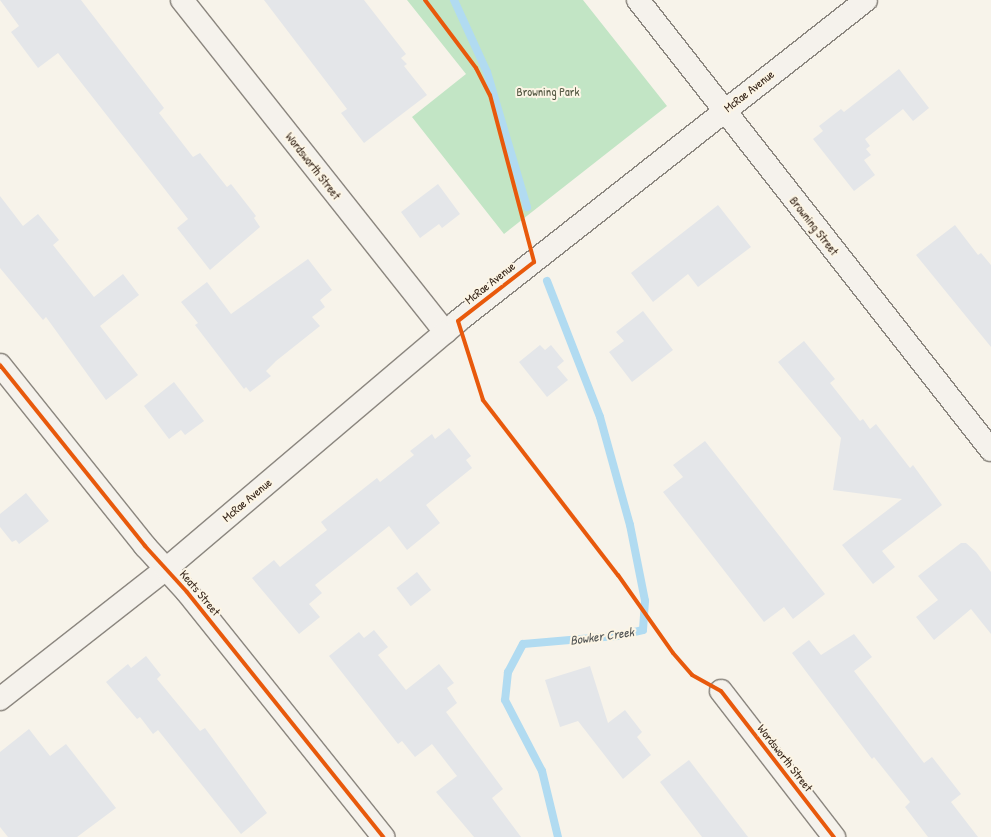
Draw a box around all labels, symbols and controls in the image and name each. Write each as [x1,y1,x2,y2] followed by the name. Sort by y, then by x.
[721,67,777,115] street label: McRae Avenue
[517,85,579,99] park label: Browning Park
[282,130,344,202] street label: Wordsworth Street
[787,194,841,258] street label: Browning Street
[462,259,518,307] street label: McRae Avenue
[219,475,275,525] street label: McRae Avenue
[177,567,223,619] street label: Keats Street
[569,624,635,648] water label: Bowker Creek
[754,722,816,794] street label: Wordsworth Street

